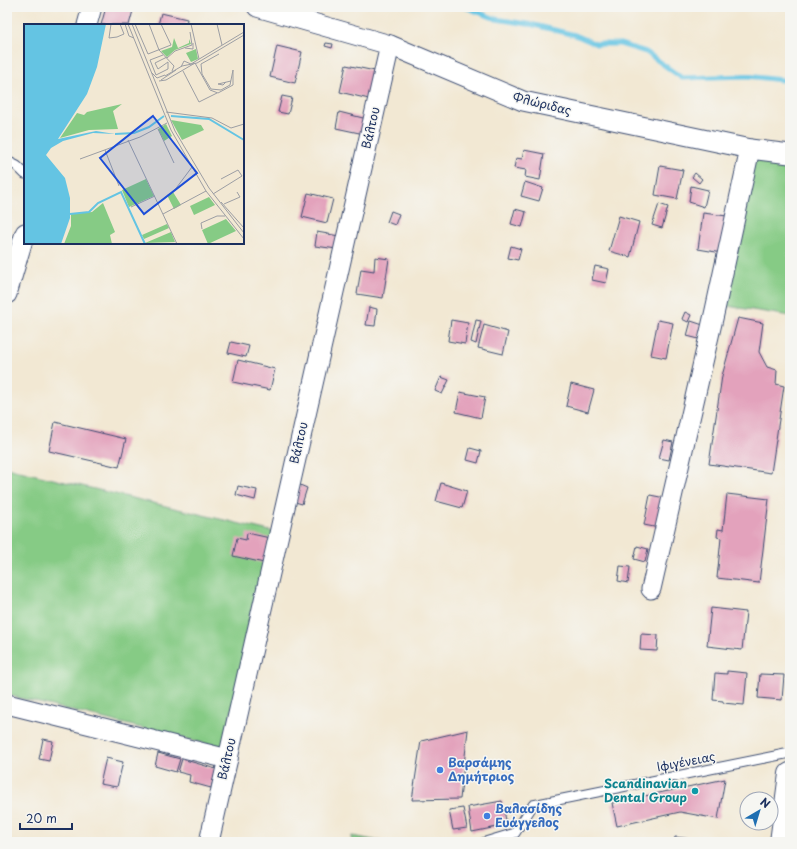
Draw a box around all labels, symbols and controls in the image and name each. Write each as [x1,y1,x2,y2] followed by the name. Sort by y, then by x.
[24,24,244,244] inset map
[511,87,573,119] street label: Φλώριδας
[356,105,384,151] street label: Βάλτου
[284,420,312,466] street label: Βάλτου
[212,736,240,782] street label: Βάλτου
[655,747,717,776] street label: Ιφιγένειας
[448,753,515,785] place label: Βαρσάμης Δημήτριος
[435,765,445,775] marker: Βαρσάμης Δημήτριος
[604,774,687,806] place label: Scandinavian Dental Group
[690,786,700,796] marker: Scandinavian Dental Group
[739,791,779,831] north arrow
[757,793,774,812] text: N
[495,799,562,831] place label: Βαλασίδης Ευάγγελος
[20,805,72,831] scale bar
[26,809,57,827] text: 20 m
[482,811,492,821] marker: Βαλασίδης Ευάγγελος

